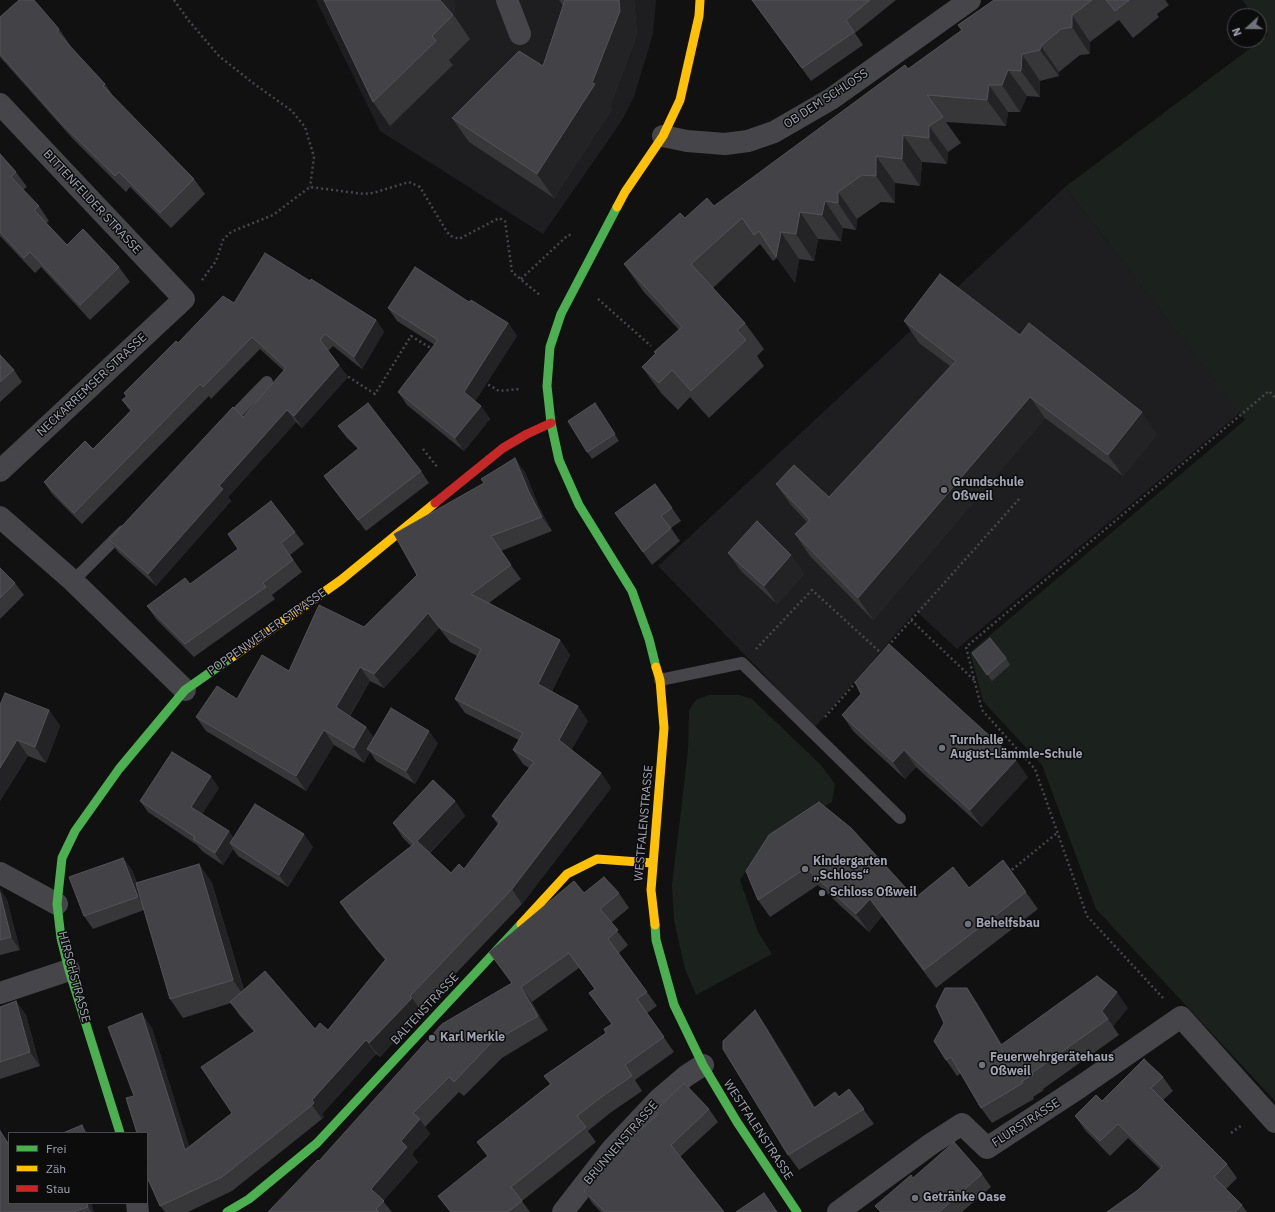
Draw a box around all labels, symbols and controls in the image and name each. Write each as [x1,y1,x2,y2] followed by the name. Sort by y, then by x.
[1227,8,1267,48] north arrow
[1229,26,1245,38] text: N
[781,66,871,132] street label: OB DEM SCHLOSS
[40,147,144,257] street label: BITTENFELDER STRASSE
[34,330,150,440] street label: NECKARREMSER STRASSE
[952,476,1024,504] place label: Grundschule Oßweil
[939,485,949,495] marker: Grundschule Oßweil
[205,585,329,679] street label: POPPENWEILER STRASSE
[950,734,1083,762] place label: Turnhalle August-Lämmle-Schule
[937,743,947,753] marker: Turnhalle August-Lämmle-Schule
[632,764,656,882] street label: WESTFALENSTRASSE
[813,855,887,883] place label: Kindergarten „Schloss“
[800,864,810,874] marker: Kindergarten „Schloss“
[830,886,917,900] place label: Schloss Oßweil
[817,888,827,898] marker: Schloss Oßweil
[976,917,1040,931] place label: Behelfsbau
[963,919,973,929] marker: Behelfsbau
[55,930,93,1024] street label: HIRSCHSTRASSE
[388,970,462,1048] street label: BALTENSTRASSE
[440,1031,505,1045] place label: Karl Merkle
[427,1033,437,1043] marker: Karl Merkle
[990,1051,1114,1079] place label: Feuerwehrgerätehaus Oßweil
[977,1060,987,1070] marker: Feuerwehrgerätehaus Oßweil
[720,1077,796,1183] street label: WESTFALENSTRASSE
[989,1096,1063,1150] street label: FLURSTRASSE
[581,1098,661,1188] street label: BRUNNENSTRASSE
[8,1132,148,1204] legend
[46,1141,66,1156] text: Frei
[46,1161,66,1176] text: Zäh
[46,1181,70,1196] text: Stau
[923,1191,1006,1205] place label: Getränke Oase
[910,1193,920,1203] marker: Getränke Oase

